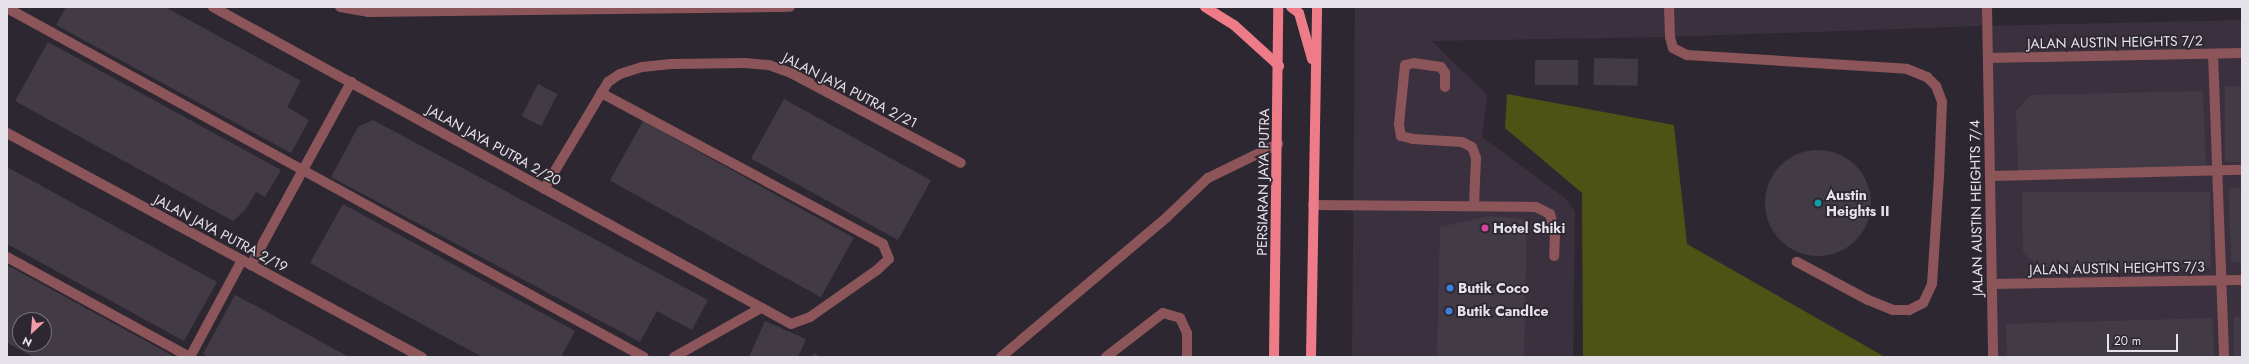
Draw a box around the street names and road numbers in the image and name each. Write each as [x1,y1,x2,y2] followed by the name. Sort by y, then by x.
[2027,32,2203,52] street label: JALAN AUSTIN HEIGHTS 7/2
[780,49,920,131] street label: JALAN JAYA PUTRA 2/21
[424,101,564,189] street label: JALAN JAYA PUTRA 2/20
[1253,108,1273,256] street label: PERSIARAN JAYA PUTRA
[1966,120,1986,296] street label: JALAN AUSTIN HEIGHTS 7/4
[151,191,291,275] street label: JALAN JAYA PUTRA 2/19
[2029,258,2205,278] street label: JALAN AUSTIN HEIGHTS 7/3

